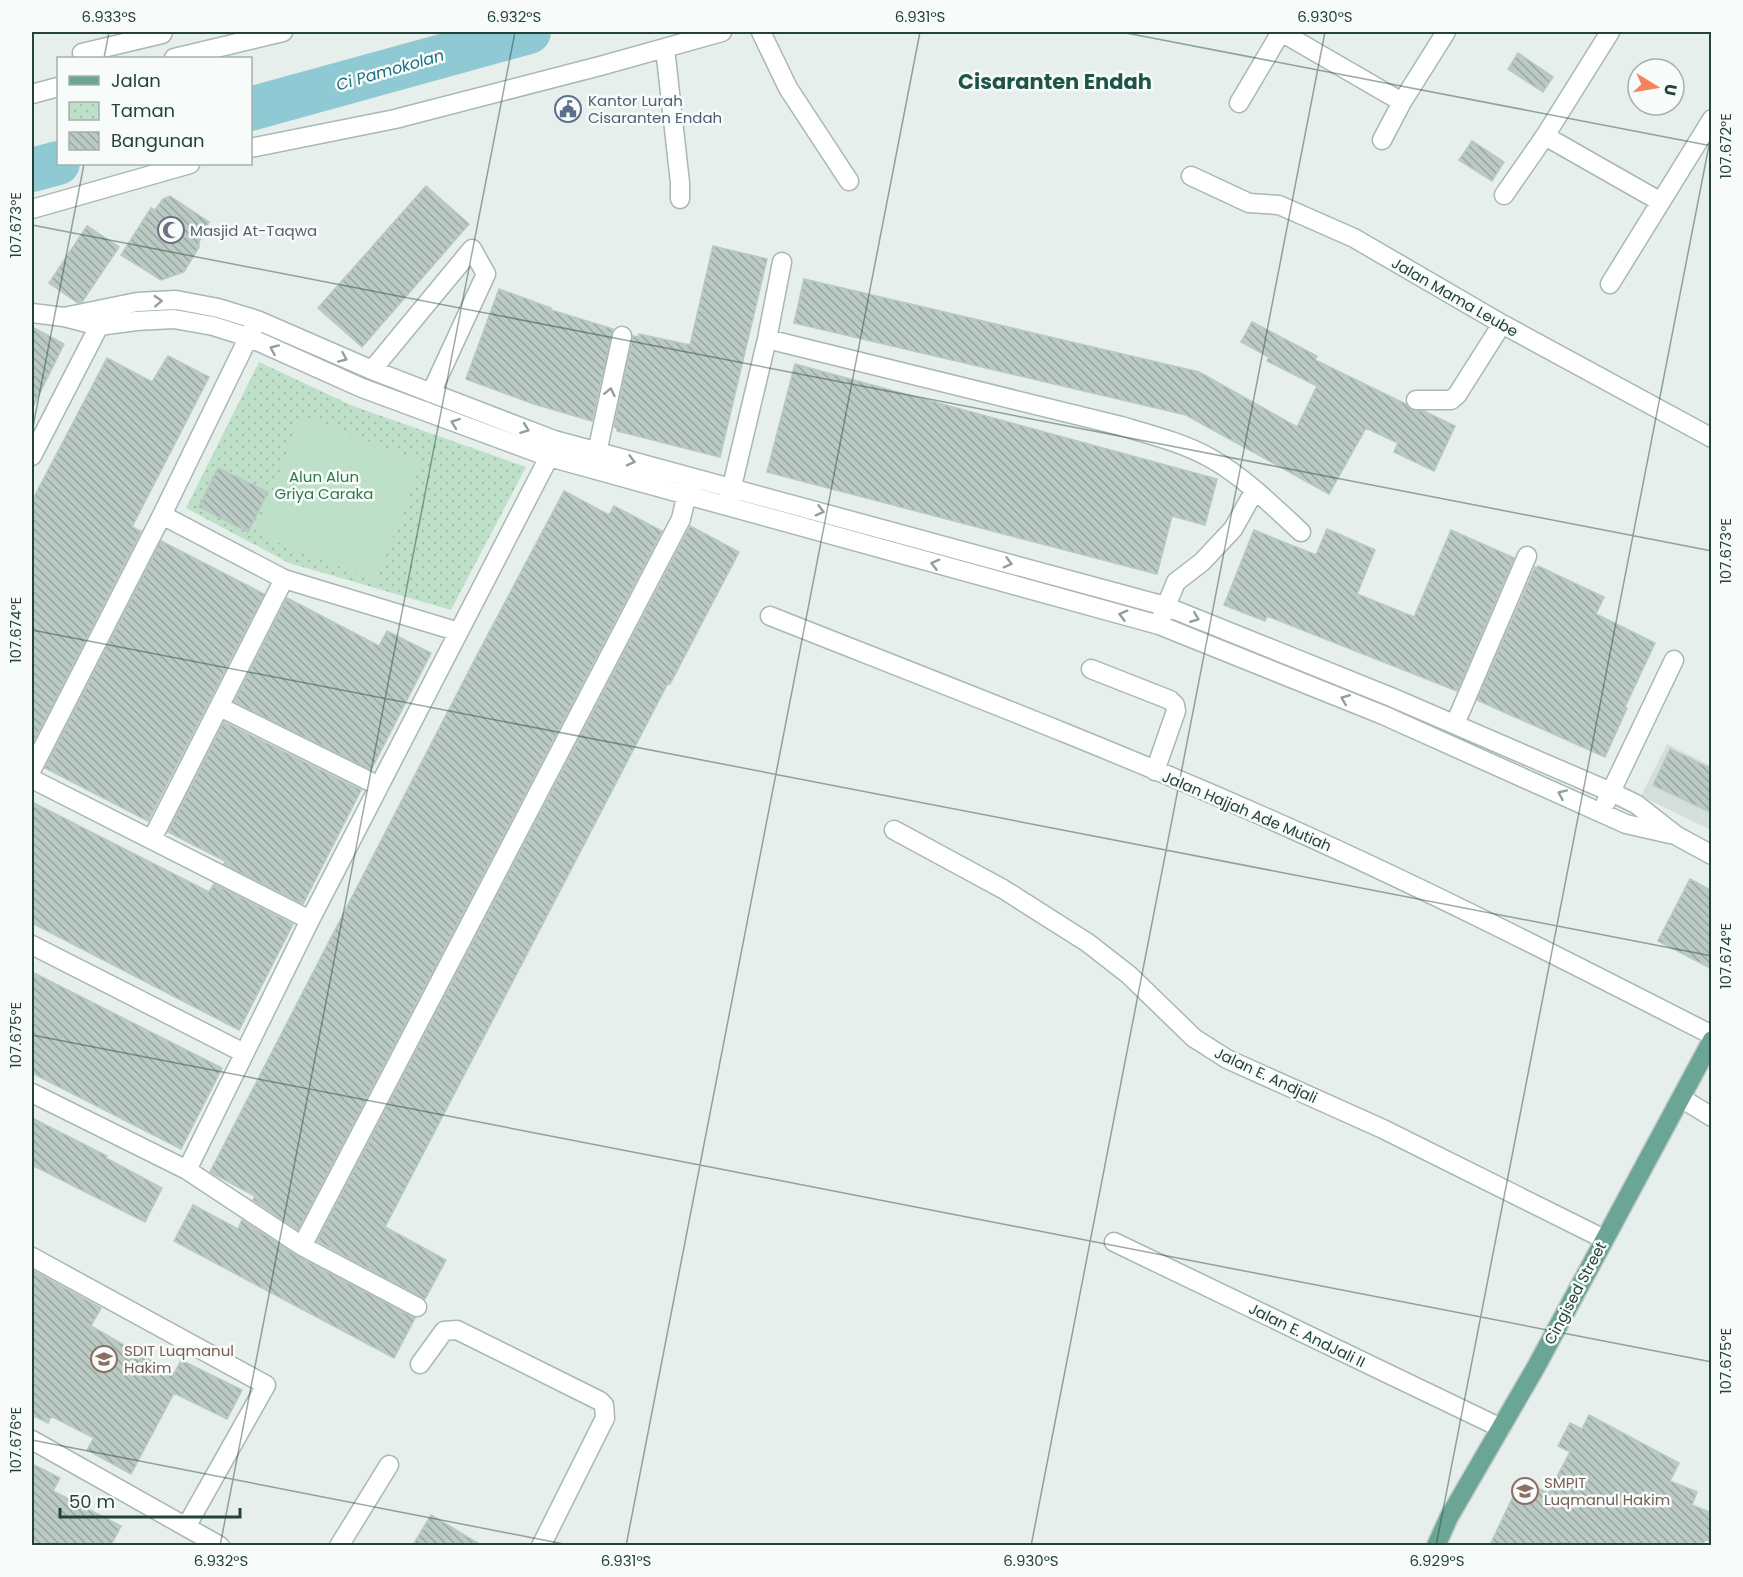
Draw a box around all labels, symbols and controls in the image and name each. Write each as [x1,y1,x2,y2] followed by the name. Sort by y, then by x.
[82,6,136,27] text: 6.933°S
[487,6,541,27] text: 6.932°S
[895,6,945,27] text: 6.931°S
[1297,6,1353,27] text: 6.930°S
[333,44,447,96] water label: Ci Pamokolan
[57,57,252,165] legend
[1626,57,1686,117] north arrow
[958,67,1152,96] district label: Cisaranten Endah
[111,68,161,93] text: Jalan
[1658,82,1683,97] text: U
[588,90,722,128] place label: Kantor Lurah Cisaranten Endah
[553,94,583,124] public building icon: Kantor Lurah Cisaranten Endah
[111,98,175,123] text: Taman
[1715,113,1736,179] text: 107.672°E
[111,128,205,153] text: Bangunan
[5,192,26,258] text: 107.673°E
[156,215,186,245] mosque icon: Masjid At-Taqwa
[190,220,317,241] place label: Masjid At-Taqwa
[1388,252,1522,342] street label: Jalan Mama Leube
[154,295,163,308] one-way arrow
[270,344,281,356] one-way arrow
[337,350,348,362] one-way arrow
[603,387,616,397] one-way arrow
[450,417,461,430] one-way arrow
[519,421,529,434] one-way arrow
[626,453,636,466] one-way arrow
[275,466,373,504] park label: Alun Alun Griya Caraka
[814,504,824,517] one-way arrow
[1715,518,1736,584] text: 107.673°E
[1002,556,1012,568] one-way arrow
[930,558,940,571] one-way arrow
[5,597,26,663] text: 107.674°E
[1118,610,1129,622] one-way arrow
[1188,611,1199,623] one-way arrow
[1340,694,1350,707] one-way arrow
[1159,766,1335,856] street label: Jalan Hajjah Ade Mutiah
[1557,790,1568,802] one-way arrow
[1715,923,1736,989] text: 107.674°E
[5,1002,26,1068] text: 107.675°E
[1211,1042,1321,1108] street label: Jalan E. Andjali
[1539,1238,1611,1348] street label: Cingised Street
[1245,1298,1369,1372] street label: Jalan E. AndJali II
[1715,1328,1736,1394] text: 107.675°E
[124,1340,234,1378] place label: SDIT Luqmanul Hakim
[89,1344,119,1374] school or university icon: SDIT Luqmanul Hakim
[5,1407,26,1473] text: 107.676°E
[1544,1472,1670,1510] place label: SMPIT Luqmanul Hakim
[1510,1476,1540,1506] school or university icon: SMPIT Luqmanul Hakim
[60,1481,240,1519] scale bar
[69,1489,115,1514] text: 50 m
[194,1550,248,1571] text: 6.932°S
[601,1550,651,1571] text: 6.931°S
[1003,1550,1059,1571] text: 6.930°S
[1409,1550,1465,1571] text: 6.929°S

